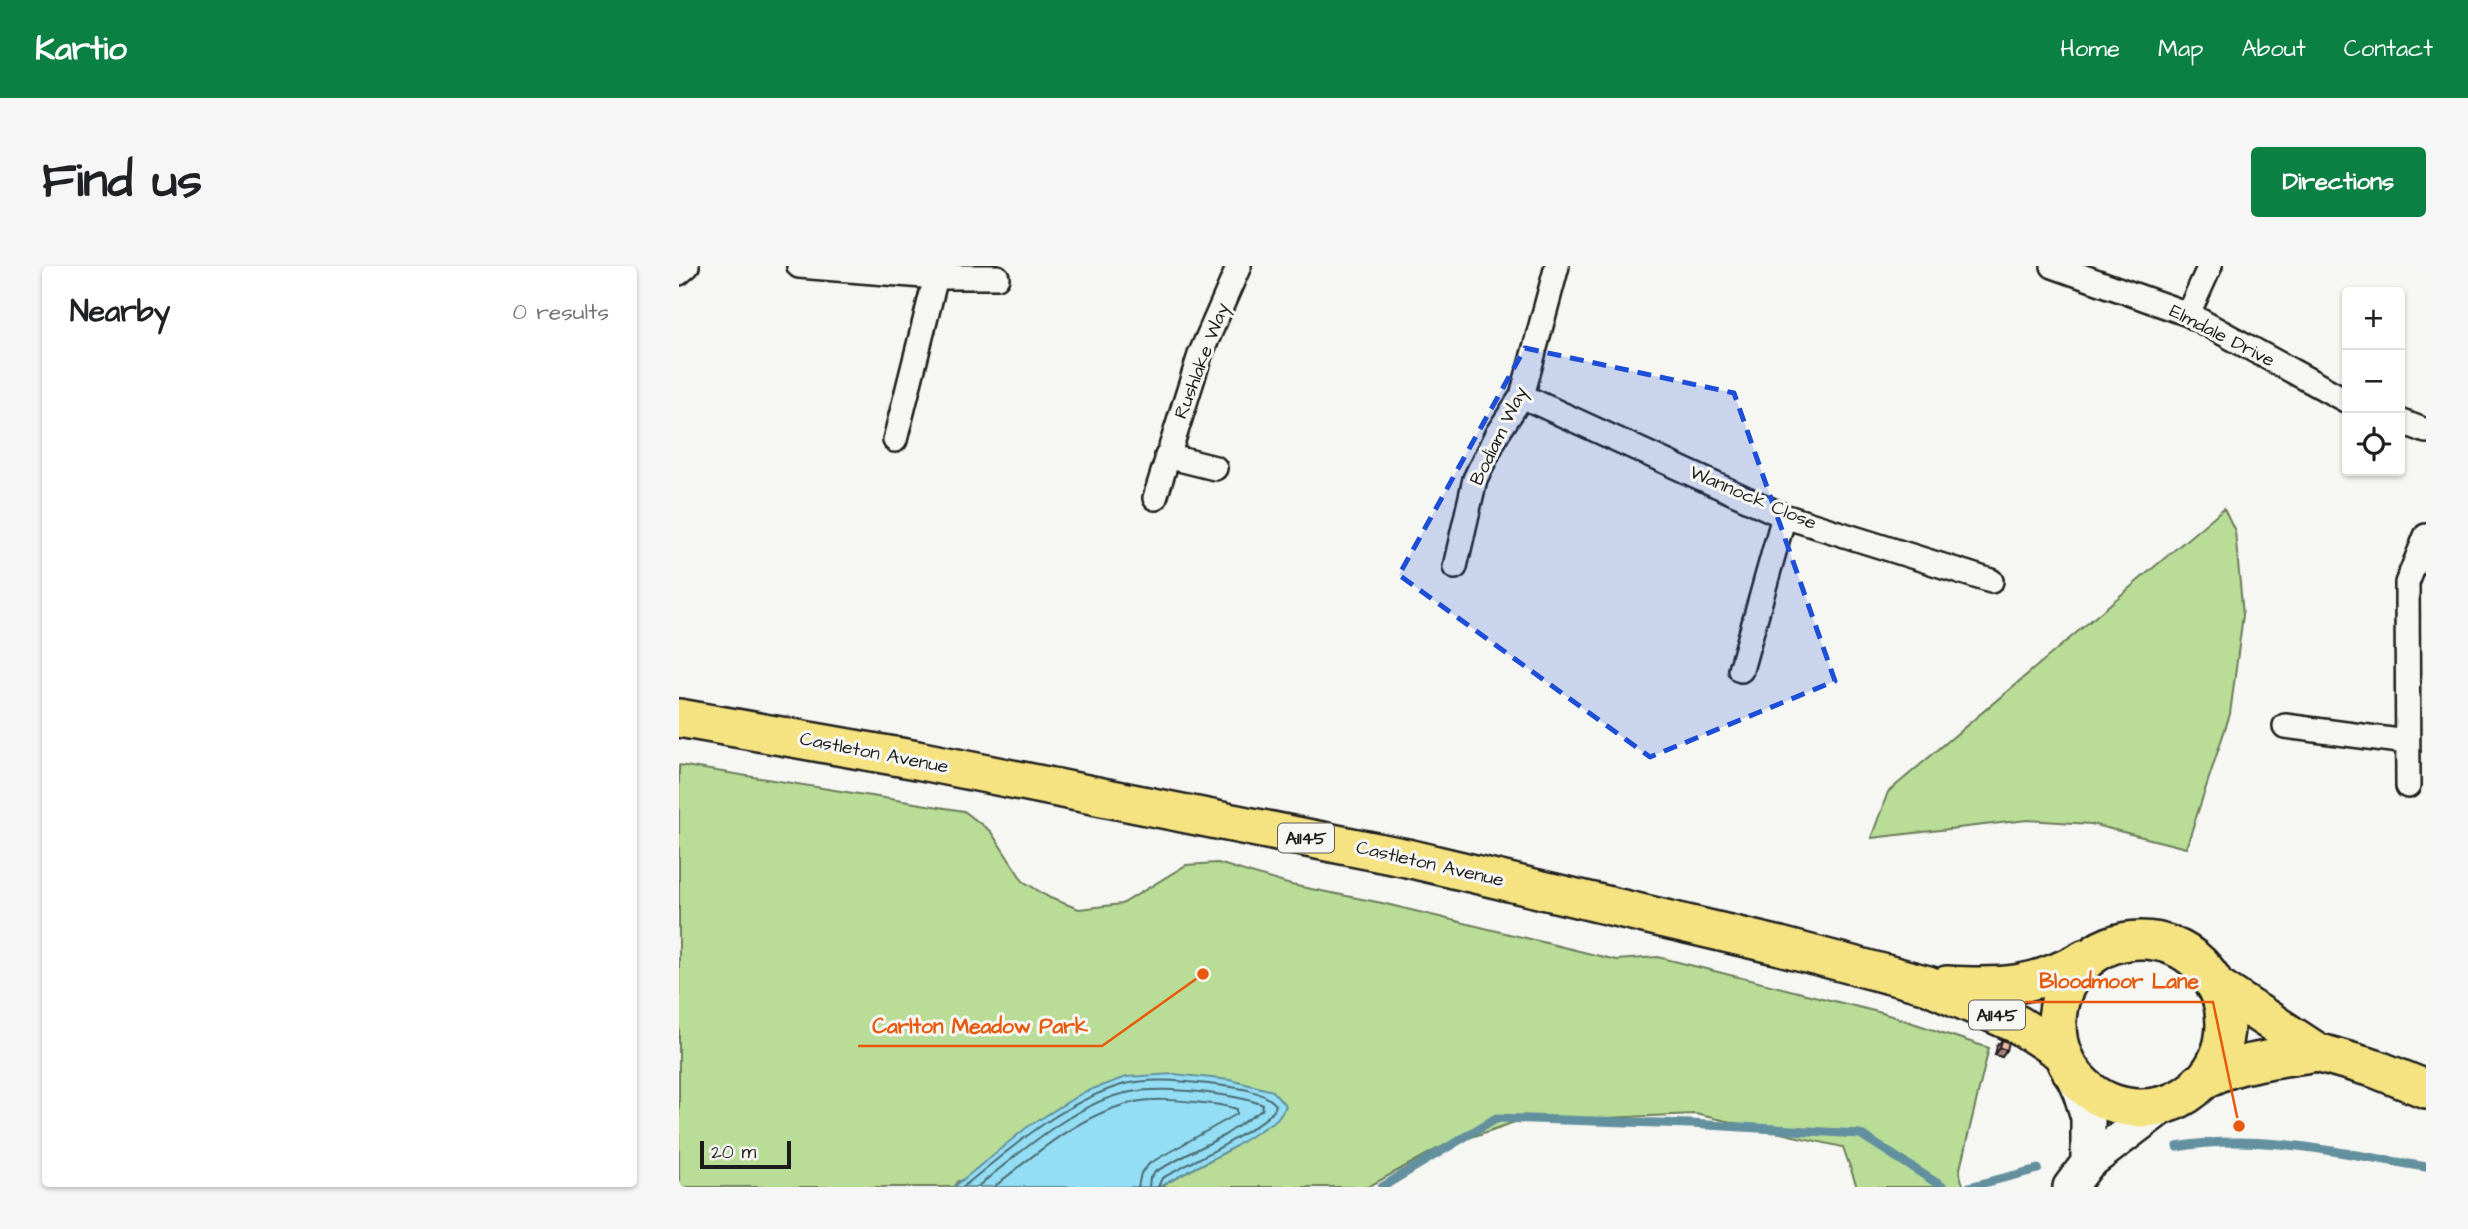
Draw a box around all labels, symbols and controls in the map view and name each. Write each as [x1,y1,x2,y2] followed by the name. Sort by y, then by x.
[35,26,127,72] text: Kartio
[2060,32,2120,66] text: Home
[2158,32,2203,66] text: Map
[2241,32,2306,66] text: About
[2344,32,2433,66] text: Contact
[2251,147,2426,217] button: Directions
[42,148,202,216] text: Find us
[2342,287,2405,476] map controls
[2342,287,2405,350] button: +
[70,291,170,333] text: Nearby
[512,296,609,328] text: 0 results
[2165,298,2279,374] street label: Elmdale Drive
[1167,299,1238,423] street label: Rushlake Way
[2342,350,2405,413] button: −
[1463,382,1536,490] street label: Bodiam Way
[2342,413,2405,476] button: locate
[1685,459,1821,537] street label: Wannock Close
[797,725,951,781] street label: Castleton Avenue
[1278,824,1334,852] road number: A1145
[1353,834,1507,894] street label: Castleton Avenue
[2025,960,2213,1002] callout: Bloodmoor Lane
[2039,967,2199,996] text: Bloodmoor Lane
[1969,1000,2025,1030] road number: A1145
[858,1004,1102,1046] callout: Carlton Meadow Park
[872,1012,1088,1041] text: Carlton Meadow Park
[700,1138,791,1170] scale bar
[711,1139,756,1166] text: 20 m

